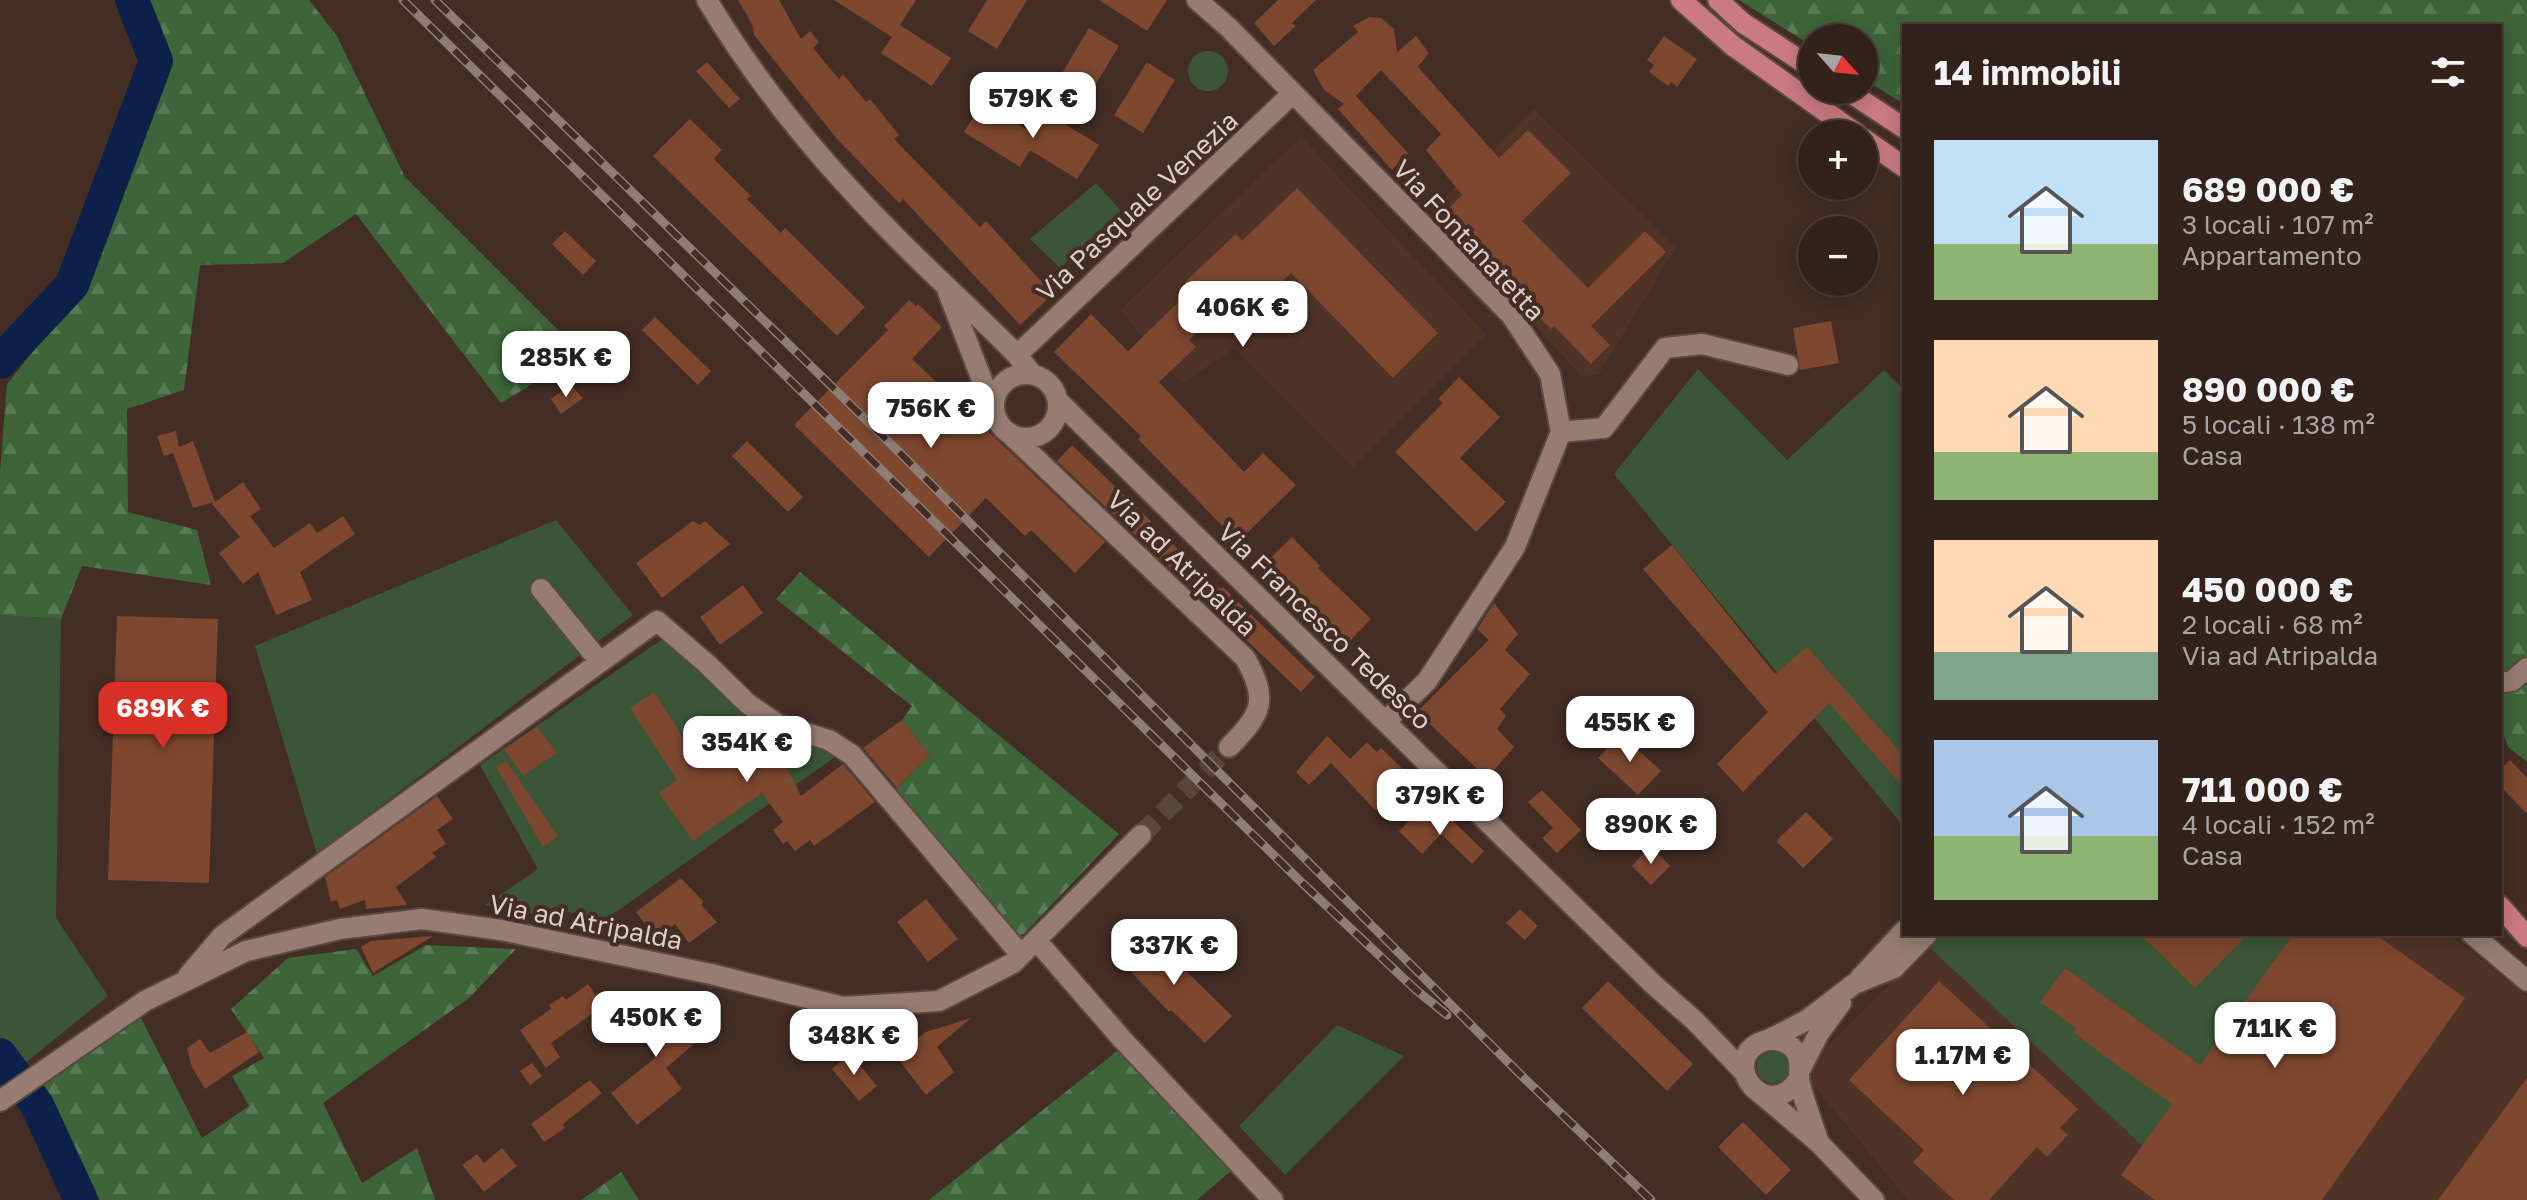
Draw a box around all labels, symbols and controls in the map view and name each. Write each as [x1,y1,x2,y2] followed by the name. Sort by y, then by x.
[1798,24,1878,104] north arrow
[1798,24,1878,296] map controls
[2426,50,2470,94] icon: filters
[1934,52,2121,92] text: 14 immobili
[968,72,1098,140] pin: 579K €
[988,82,1078,113] text: 579K €
[1030,105,1244,307] street label: Via Pasquale Venezia
[1798,120,1878,200] button: +
[1387,153,1551,327] street label: Via Fontanatetta
[2182,169,2354,209] text: 689 000 €
[1998,172,2094,268] icon: home
[2182,209,2374,240] text: 3 locali · 107 m²
[1798,216,1878,296] button: −
[2182,240,2362,271] text: Appartamento
[1178,281,1308,349] pin: 406K €
[1196,291,1290,322] text: 406K €
[501,331,631,399] pin: 285K €
[520,341,612,372] text: 285K €
[2182,369,2355,409] text: 890 000 €
[1998,372,2094,468] icon: home
[866,382,996,450] pin: 756K €
[886,392,976,423] text: 756K €
[2182,409,2375,440] text: 5 locali · 138 m²
[2182,440,2243,471] text: Casa
[1101,484,1263,642] street label: Via ad Atripalda
[1212,516,1438,736] street label: Via Francesco Tedesco
[2182,569,2353,609] text: 450 000 €
[1998,572,2094,668] icon: home
[2182,609,2363,640] text: 2 locali · 68 m²
[2182,640,2378,671] text: Via ad Atripalda
[98,682,228,750] pin: 689K €
[116,692,210,723] text: 689K €
[1565,696,1695,764] pin: 455K €
[1584,706,1676,737] text: 455K €
[682,716,812,784] pin: 354K €
[701,726,793,757] text: 354K €
[1375,769,1505,837] pin: 379K €
[2182,769,2343,809] text: 711 000 €
[1998,772,2094,868] icon: home
[1395,779,1485,810] text: 379K €
[1586,798,1716,866] pin: 890K €
[1604,808,1698,839] text: 890K €
[2182,809,2375,840] text: 4 locali · 152 m²
[2182,840,2243,871] text: Casa
[487,888,685,956] street label: Via ad Atripalda
[1109,919,1239,987] pin: 337K €
[1129,929,1219,960] text: 337K €
[591,991,721,1059] pin: 450K €
[610,1001,702,1032] text: 450K €
[2210,1002,2340,1070] pin: 711K €
[789,1009,919,1077] pin: 348K €
[2233,1012,2317,1043] text: 711K €
[808,1019,900,1050] text: 348K €
[1889,1029,2037,1097] pin: 1.17M €
[1914,1039,2012,1070] text: 1.17M €

